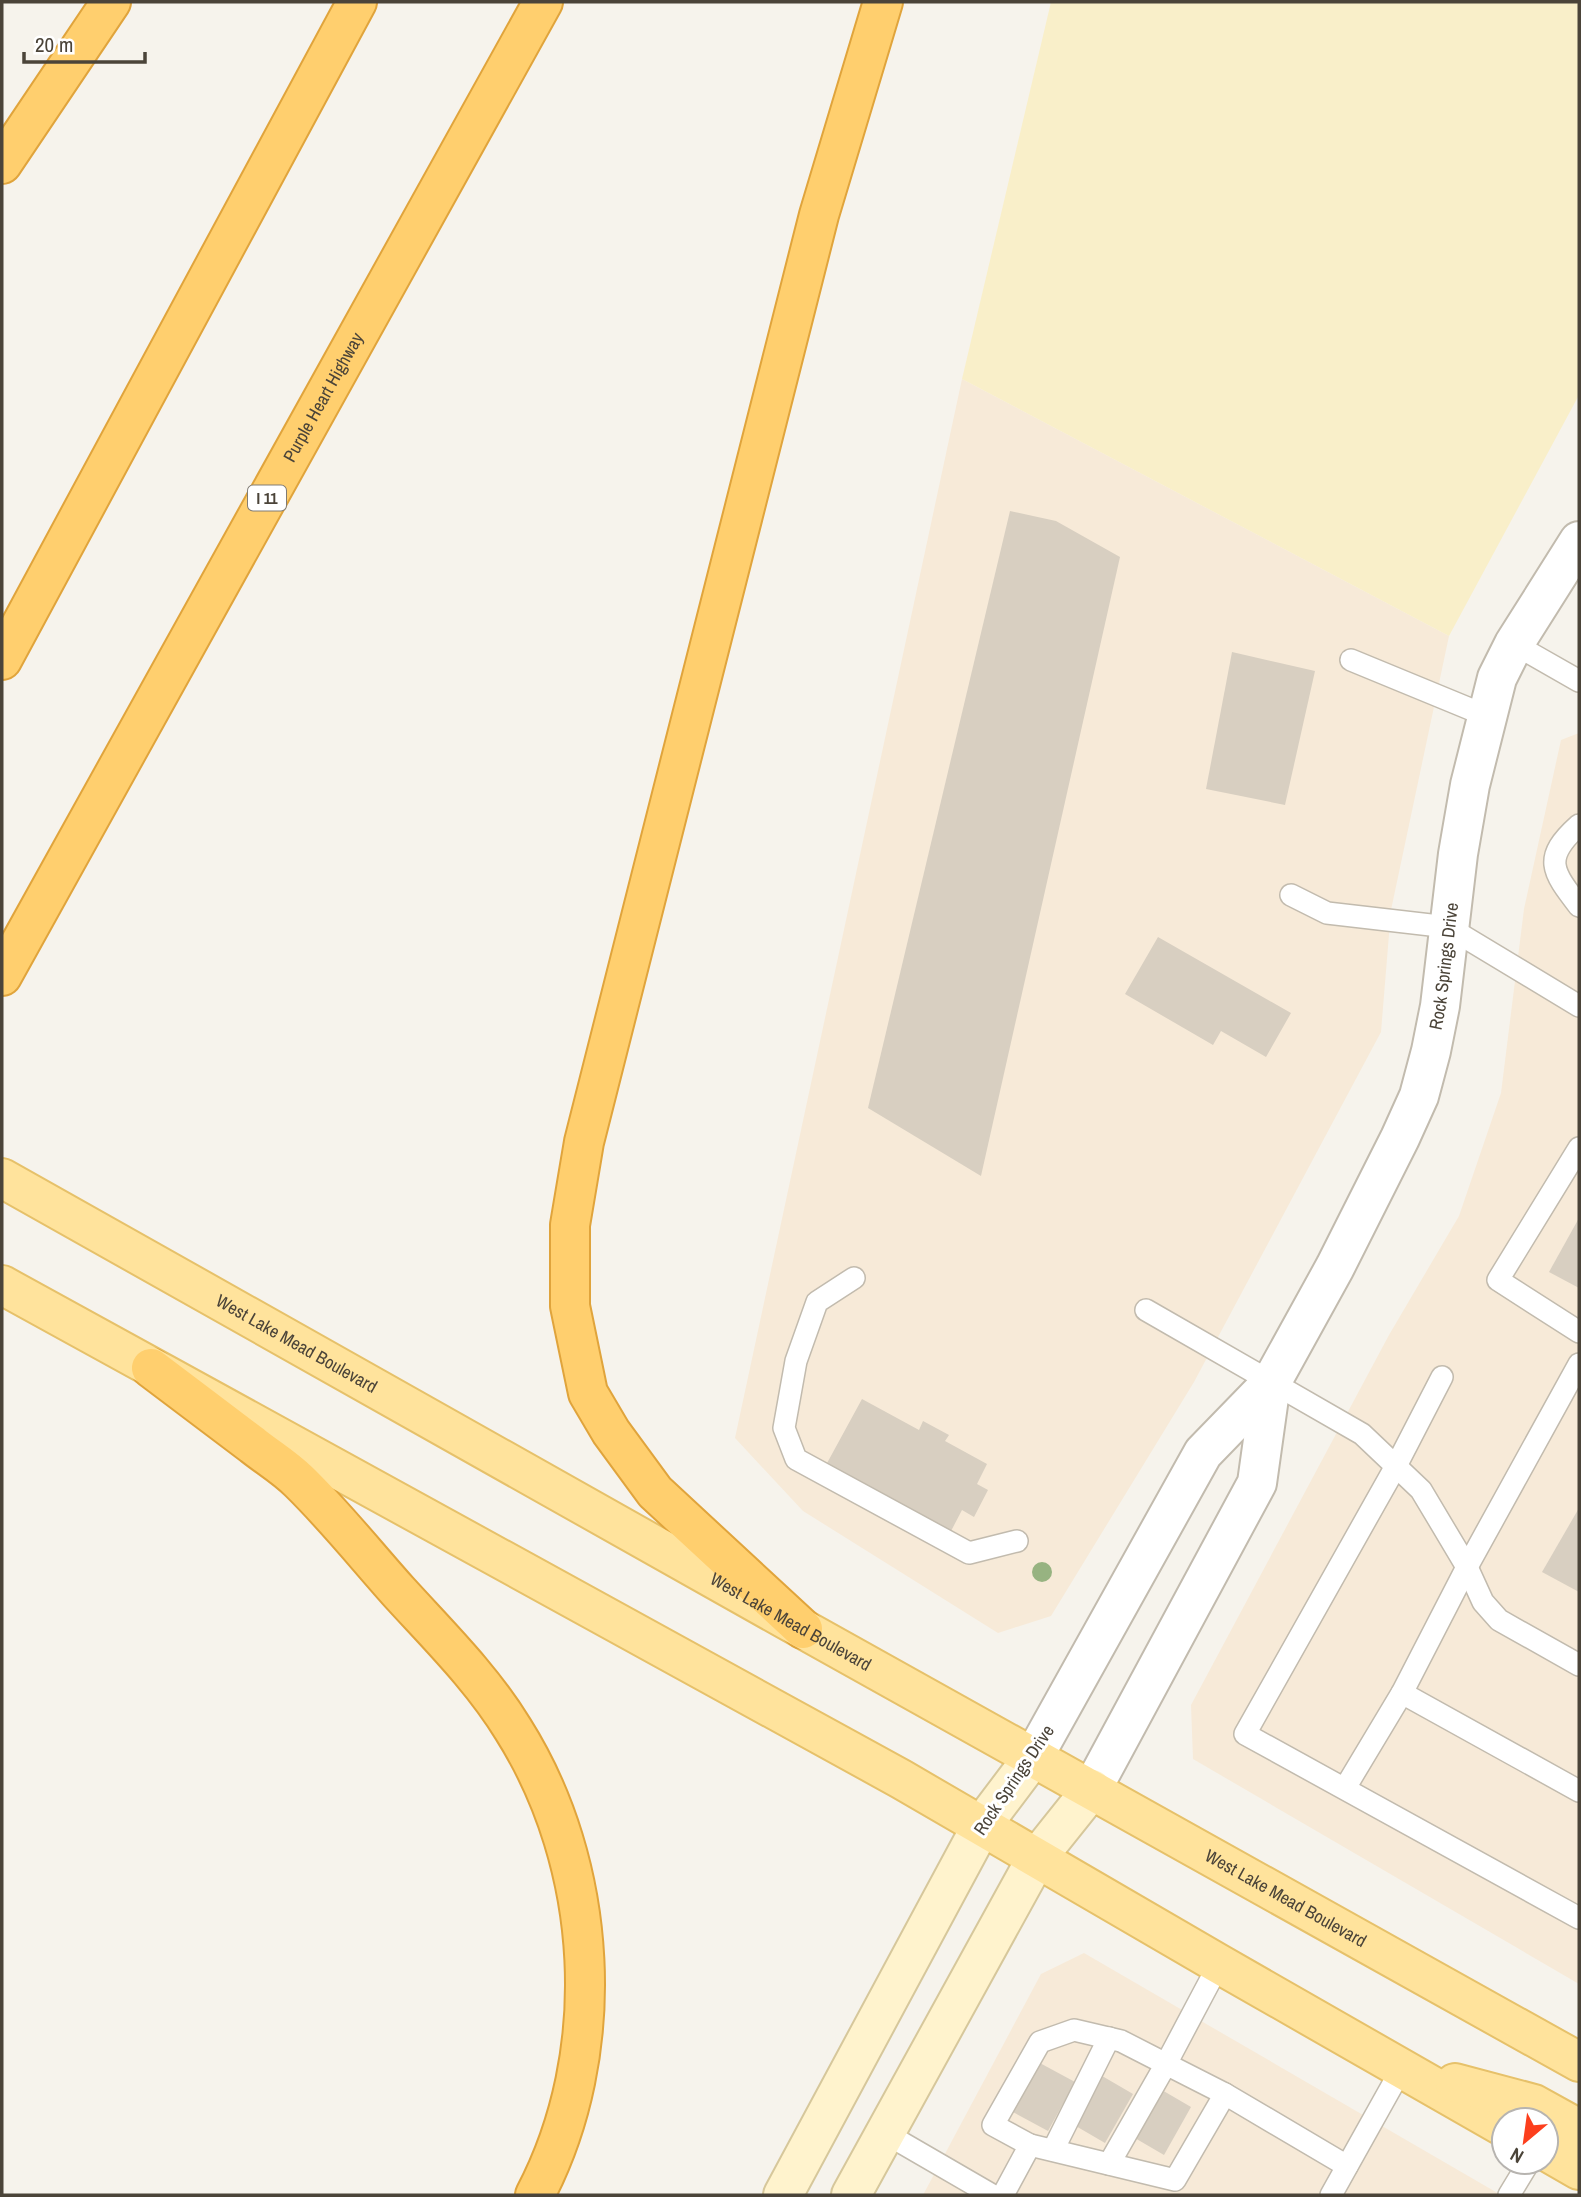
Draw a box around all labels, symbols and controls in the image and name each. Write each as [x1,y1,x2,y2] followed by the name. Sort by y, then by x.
[24,21,145,65] scale bar
[35,30,73,59] text: 20 m
[277,327,369,466] street label: Purple Heart Highway
[248,485,286,510] road number: I 11
[1423,901,1464,1032] street label: Rock Springs Drive
[212,1288,382,1399] street label: West Lake Mead Boulevard
[706,1566,876,1677] street label: West Lake Mead Boulevard
[967,1720,1060,1840] street label: Rock Springs Drive
[1201,1843,1371,1953] street label: West Lake Mead Boulevard
[1490,2106,1560,2176] north arrow
[1506,2142,1528,2170] text: N

